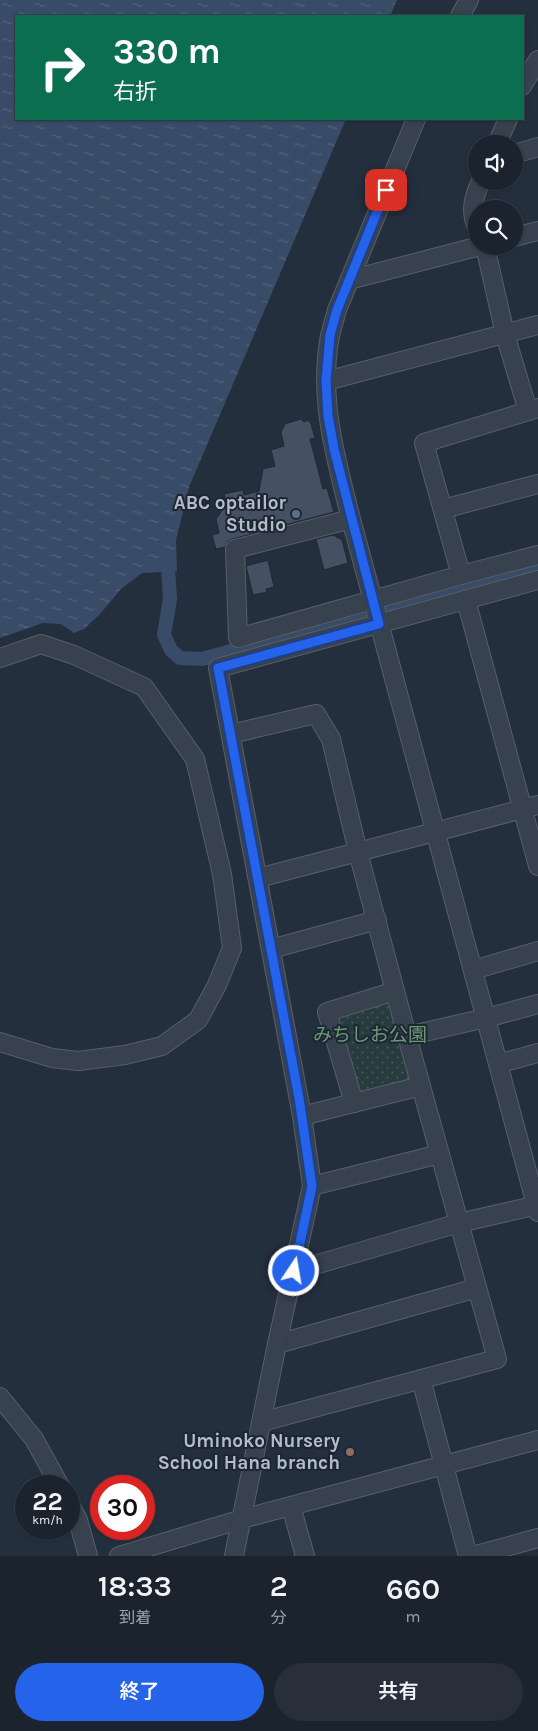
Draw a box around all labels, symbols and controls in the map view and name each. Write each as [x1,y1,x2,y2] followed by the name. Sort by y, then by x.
[113,31,221,72] text: 330 m
[30,35,95,100] icon: right
[113,79,157,105] text: 右折
[468,135,523,255] map controls
[468,135,523,190] button: sound
[365,169,407,211] pin
[372,176,400,204] icon: arrive
[468,200,523,255] button: search
[174,492,287,536] place label: ABC optailor Studio
[290,508,302,520] marker: ABC optailor Studio
[313,1024,427,1046] park label: みちしお公園
[267,1244,319,1296] position arrow
[158,1430,340,1474] place label: Uminoko Nursery School Hana branch
[344,1446,356,1458] marker: Uminoko Nursery School Hana branch
[90,1475,155,1540] speed limit sign: 30
[32,1487,63,1516] text: 22
[32,1513,63,1527] text: km/h
[98,1568,172,1604] text: 18:33
[270,1568,288,1604] text: 2
[386,1571,440,1607] text: 660
[405,1607,420,1626] text: m
[119,1608,151,1627] text: 到着
[271,1608,287,1627] text: 分
[15,1663,264,1721] button: 終了
[274,1663,523,1721] button: 共有

